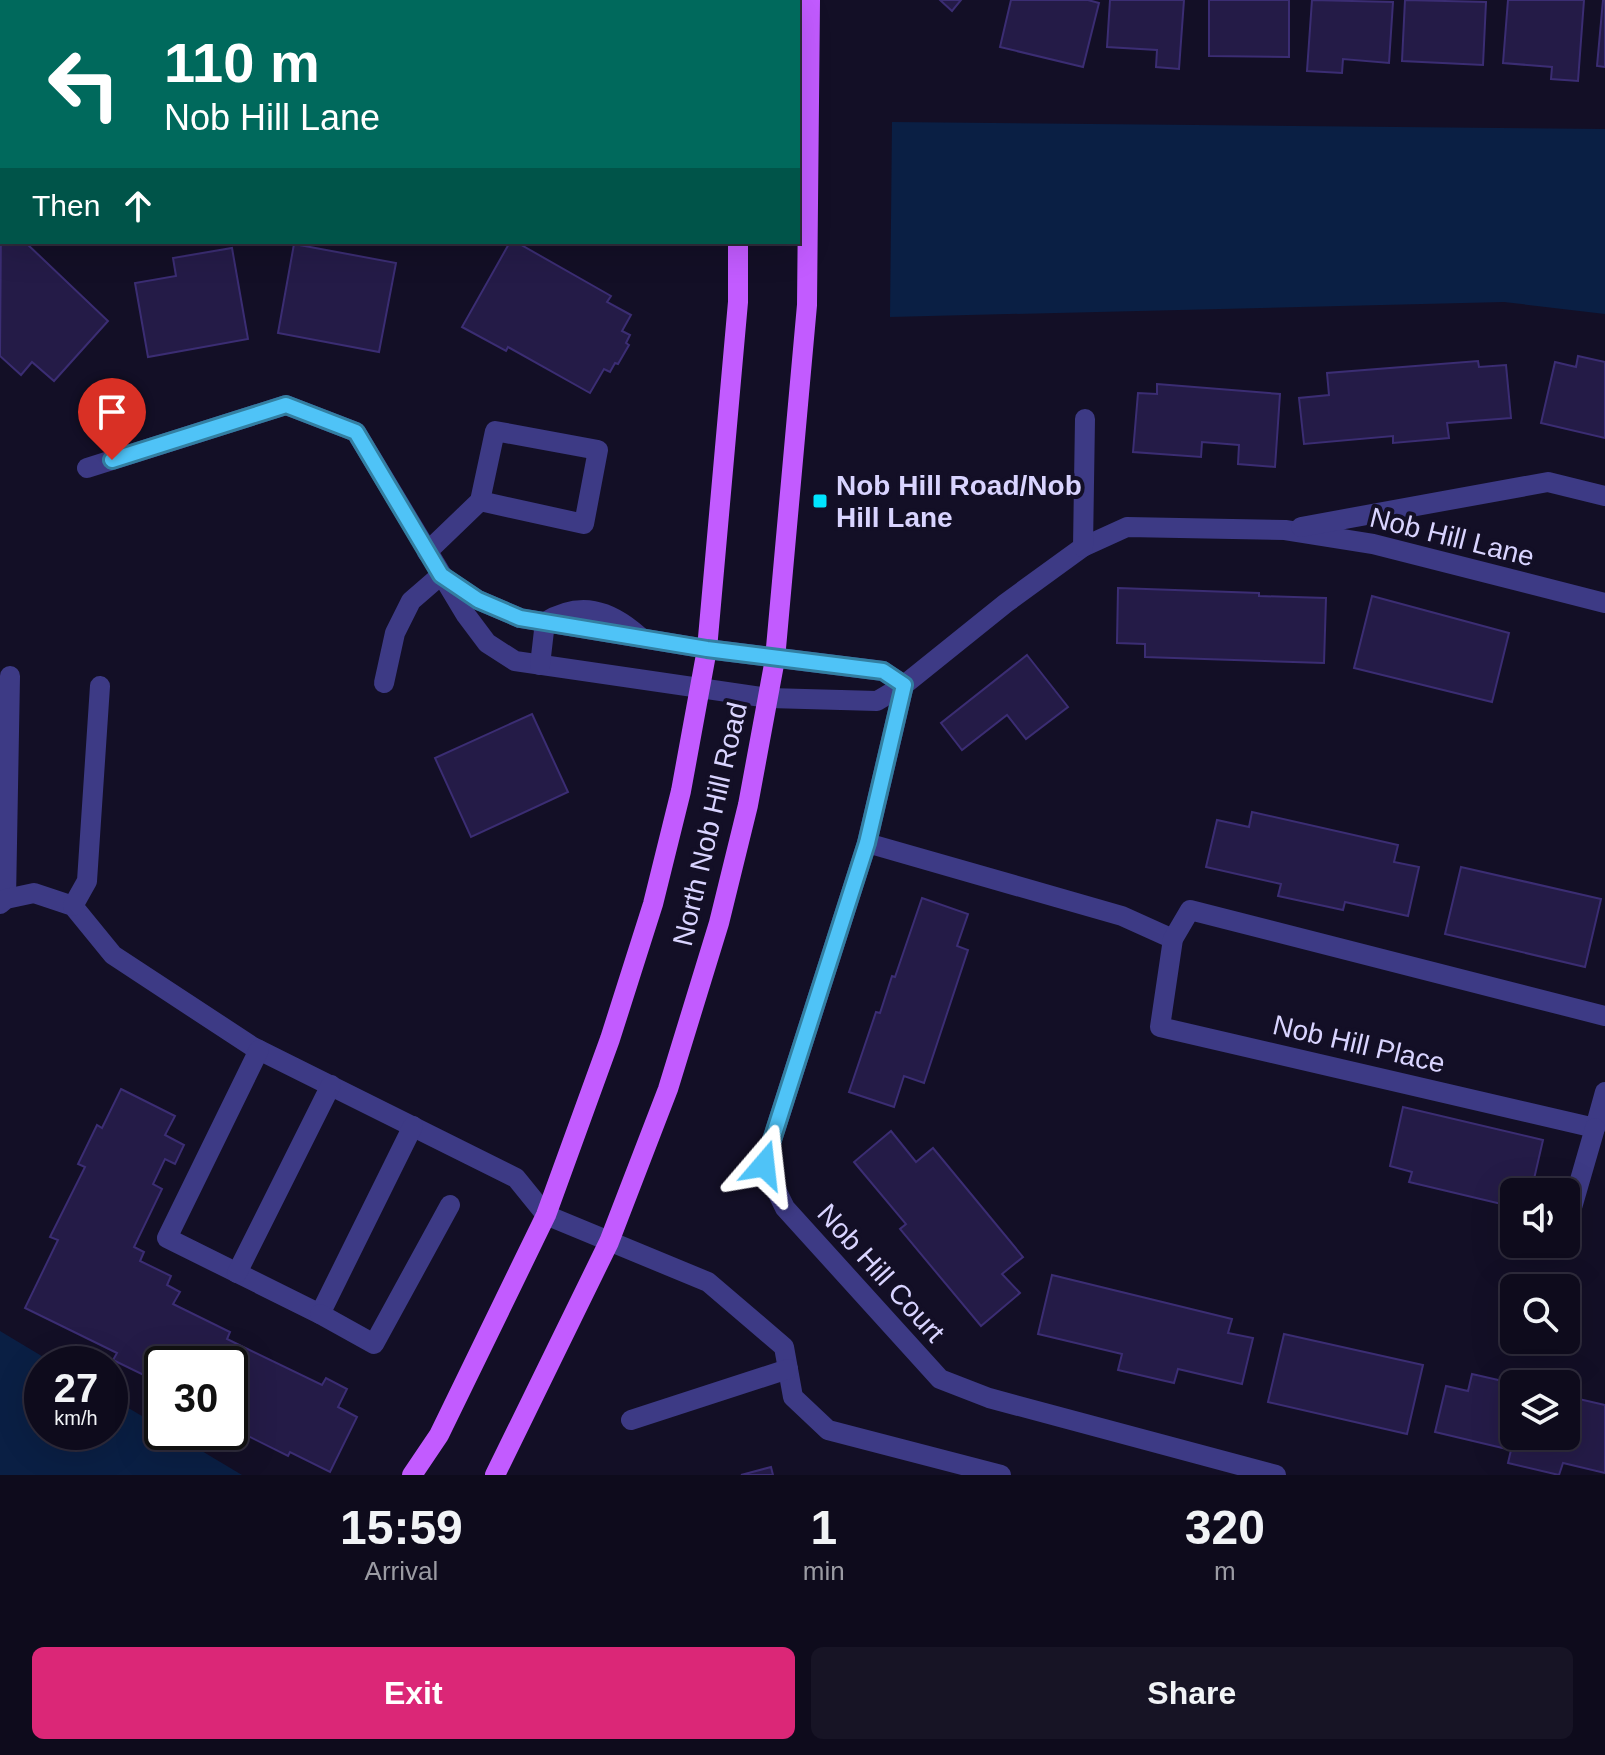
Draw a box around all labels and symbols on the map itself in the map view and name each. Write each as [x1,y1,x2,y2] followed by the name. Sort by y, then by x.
[78,378,146,460] pin
[836,470,1082,533] place label: Nob Hill Road/Nob Hill Lane
[811,492,829,510] marker: Nob Hill Road/Nob Hill Lane
[1367,502,1537,572] street label: Nob Hill Lane
[667,699,753,949] street label: North Nob Hill Road
[1270,1009,1448,1079] street label: Nob Hill Place
[722,1123,806,1207] position arrow
[811,1198,951,1348] street label: Nob Hill Court
[144,1346,248,1450] speed limit sign: 30

